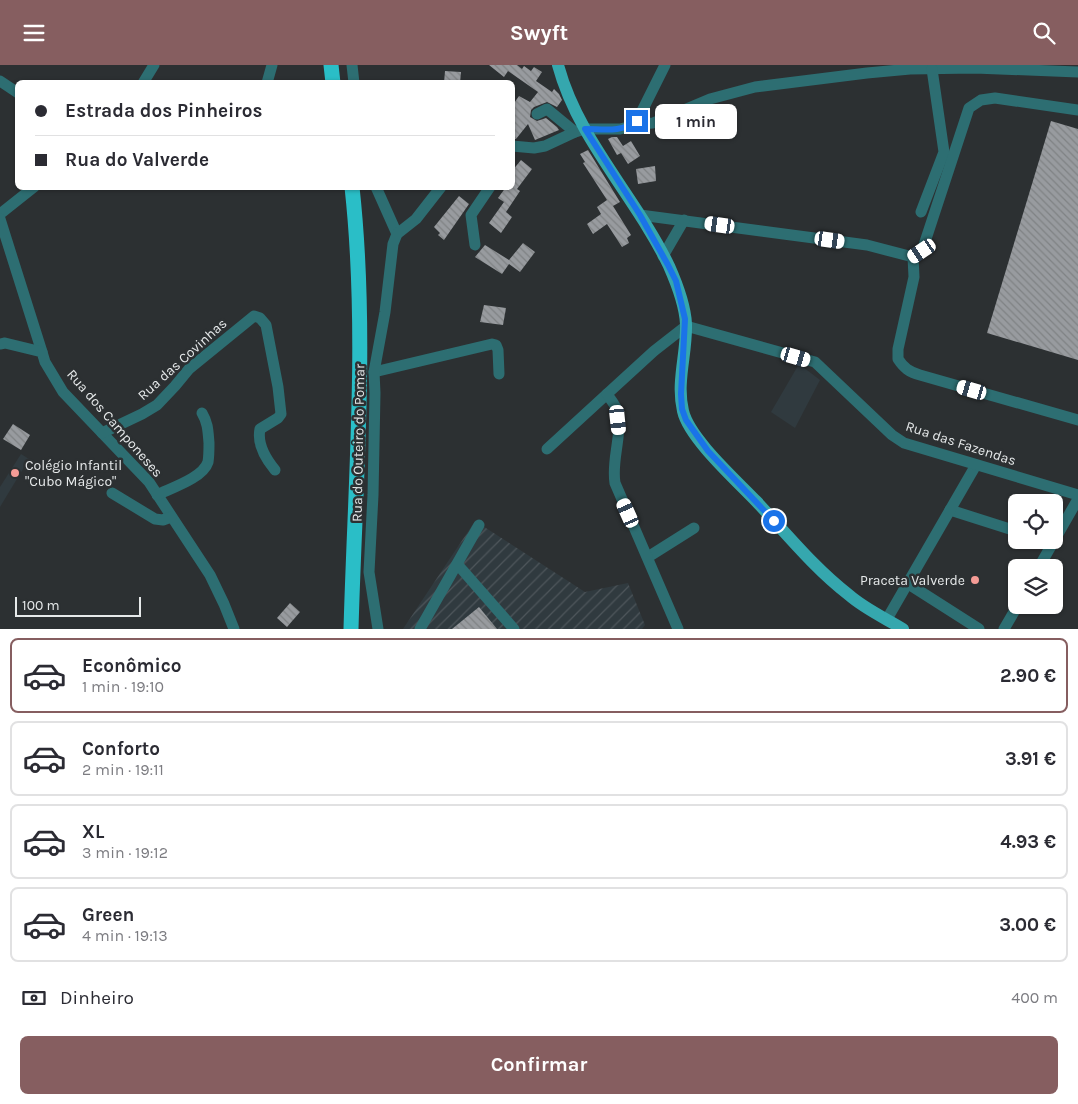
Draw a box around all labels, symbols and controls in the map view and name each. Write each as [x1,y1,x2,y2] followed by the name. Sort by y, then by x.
[20,19,48,47] icon: menu
[1030,19,1058,47] icon: search
[510,20,568,46] text: Swyft
[65,100,263,122] text: Estrada dos Pinheiros
[654,103,737,139] callout: 1 min
[626,110,648,132] route end
[676,112,716,131] text: 1 min
[65,149,209,171] text: Rua do Valverde
[704,215,735,235] car
[814,230,845,250] car
[905,236,938,266] car
[134,315,230,404] street label: Rua das Covinhas
[779,346,812,368] car
[349,363,368,522] street label: Rua do Outeiro do Pomar
[63,366,166,481] street label: Rua dos Camponeses
[955,379,988,401] car
[608,404,627,436] car
[903,418,1018,469] street label: Rua das Fazendas
[25,457,122,490] place label: Colégio Infantil "Cubo Mágico"
[9,467,21,479] marker: Colégio Infantil "Cubo Mágico"
[1008,494,1063,614] map controls
[1008,494,1063,549] button: locate
[615,496,640,530] car
[763,510,785,532] route start
[1008,559,1063,614] button: layers
[860,572,965,589] place label: Praceta Valverde
[969,574,981,586] marker: Praceta Valverde
[15,594,141,617] scale bar
[22,597,60,614] text: 100 m
[22,653,67,698] icon: car
[82,655,182,677] text: Econômico
[1000,665,1056,687] text: 2.90 €
[82,677,164,696] text: 1 min · 19:10
[22,736,67,781] icon: car
[82,738,160,760] text: Conforto
[1005,748,1056,770] text: 3.91 €
[82,760,164,779] text: 2 min · 19:11
[22,819,67,864] icon: car
[82,821,104,843] text: XL
[1000,831,1056,853] text: 4.93 €
[82,843,168,862] text: 3 min · 19:12
[22,902,67,947] icon: car
[82,904,134,926] text: Green
[999,914,1056,936] text: 3.00 €
[82,926,168,945] text: 4 min · 19:13
[20,984,48,1012] icon: cash
[60,987,134,1009] text: Dinheiro
[1011,988,1058,1007] text: 400 m
[20,1036,1058,1094] button: Confirmar

